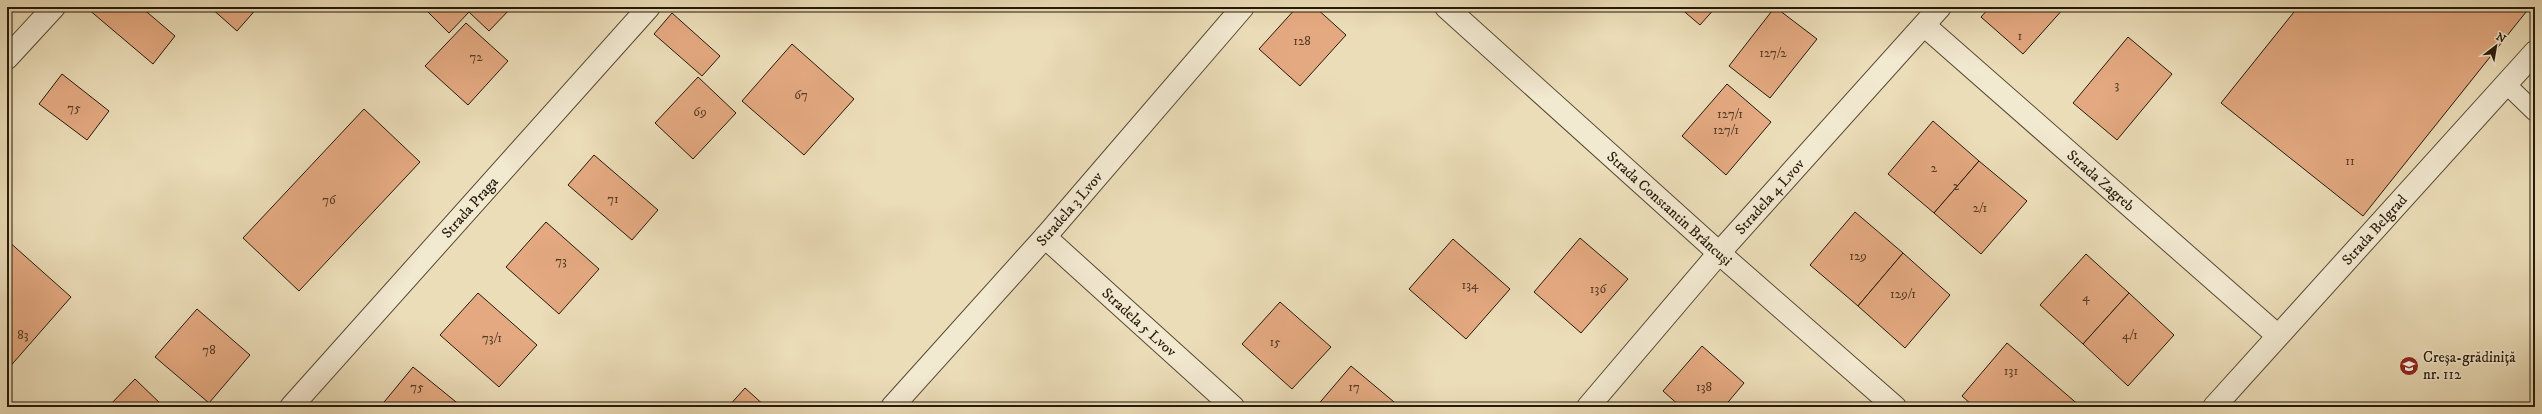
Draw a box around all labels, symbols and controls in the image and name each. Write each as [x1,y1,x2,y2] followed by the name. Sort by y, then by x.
[2476,26,2516,66] north arrow
[2018,28,2023,44] house number: 1
[2493,30,2508,47] text: N
[1293,33,1311,49] house number: 128
[1759,45,1787,61] house number: 127/2
[469,49,483,65] house number: 72
[2115,77,2120,93] house number: 3
[794,87,808,103] house number: 67
[67,100,81,116] house number: 75
[693,104,707,120] house number: 69
[1717,106,1743,122] house number: 127/1
[1713,122,1739,138] house number: 127/1
[2063,146,2138,216] street label: Strada Zagreb
[1603,147,1736,270] street label: Strada Constantin Brâncuși
[2345,153,2355,169] house number: 11
[1731,155,1809,239] street label: Stradela 4 Lvov
[1931,160,1938,176] house number: 2
[1032,168,1107,250] street label: Stradela 3 Lvov
[438,172,503,242] street label: Strada Praga
[1953,178,1960,194] house number: 2
[2338,190,2412,269] street label: Strada Belgrad
[607,191,619,207] house number: 71
[322,192,337,208] house number: 76
[1973,200,1988,216] house number: 2/1
[1849,248,1867,264] house number: 129
[555,253,567,269] house number: 73
[1461,277,1479,293] house number: 134
[1590,281,1607,297] house number: 136
[1098,284,1180,361] street label: Stradela 5 Lvov
[1890,286,1916,302] house number: 129/1
[2082,289,2090,305] house number: 4
[17,327,29,343] house number: 83
[2122,327,2138,343] house number: 4/1
[482,330,502,346] house number: 73/1
[1269,334,1281,350] house number: 15
[202,342,216,358] house number: 78
[2423,348,2516,384] place label: Creșa-grădiniță nr. 112
[2398,355,2420,377] school or university icon: Creșa-grădiniță nr. 112
[2004,363,2018,379] house number: 131
[410,379,424,395] house number: 75
[1348,379,1360,395] house number: 17
[1696,379,1712,395] house number: 138

